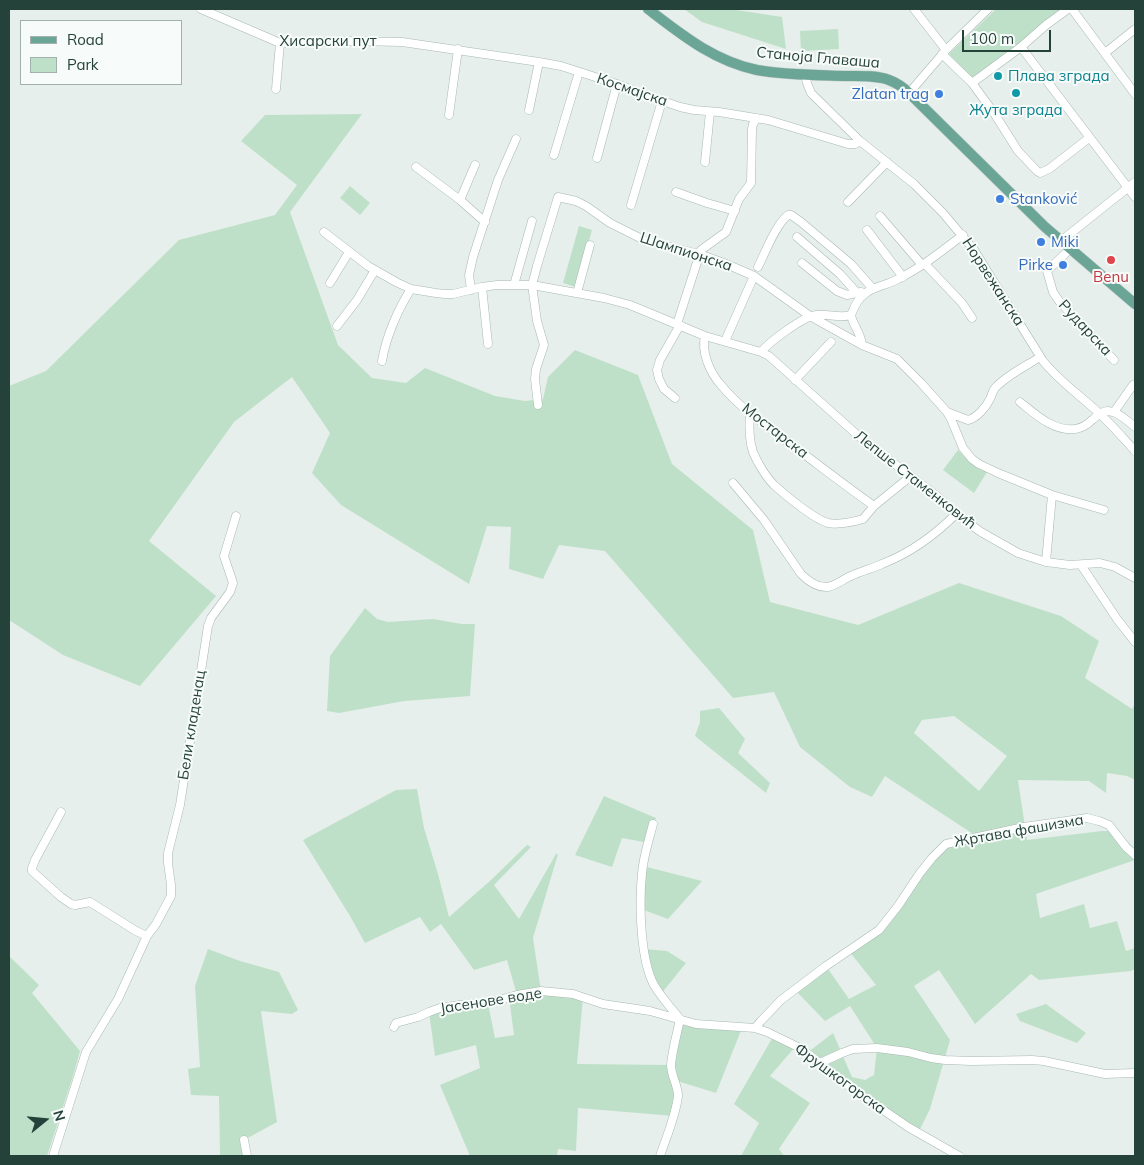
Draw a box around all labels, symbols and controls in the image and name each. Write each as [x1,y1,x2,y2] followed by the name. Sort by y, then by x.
[20,20,182,85] legend
[964,20,1053,52] scale bar
[970,29,1014,48] text: 100 m
[67,30,104,49] text: Road
[280,32,376,50] street label: Хисарски пут
[756,44,880,72] street label: Станоја Главаша
[67,55,99,74] text: Park
[1008,67,1110,85] place label: Плава зграда
[594,69,670,111] street label: Космајска
[992,70,1004,82] marker: Плава зграда
[852,85,929,103] place label: Zlatan trag
[1010,87,1022,99] marker: Жута зграда
[933,88,945,100] marker: Zlatan trag
[969,101,1063,119] place label: Жута зграда
[1010,190,1077,208] place label: Stanković
[994,193,1006,205] marker: Stanković
[638,229,734,275] street label: Шампионска
[1051,233,1079,251] place label: Miki
[958,235,1028,329] street label: Норвежанска
[1035,236,1047,248] marker: Miki
[1105,254,1117,266] marker: Benu
[1019,256,1053,274] place label: Pirke
[1057,259,1069,271] marker: Pirke
[1093,268,1129,286] place label: Benu
[1055,296,1115,360] street label: Рударска
[738,400,812,462] street label: Мостарска
[850,427,980,533] street label: Лепше Стаменковић
[174,669,210,781] street label: Бели кладенац
[953,811,1085,851] street label: Жртава фашизма
[439,984,543,1018] street label: Јасенове воде
[791,1040,889,1118] street label: Фрушкогорска
[20,1095,70,1145] north arrow
[49,1108,69,1123] text: N

